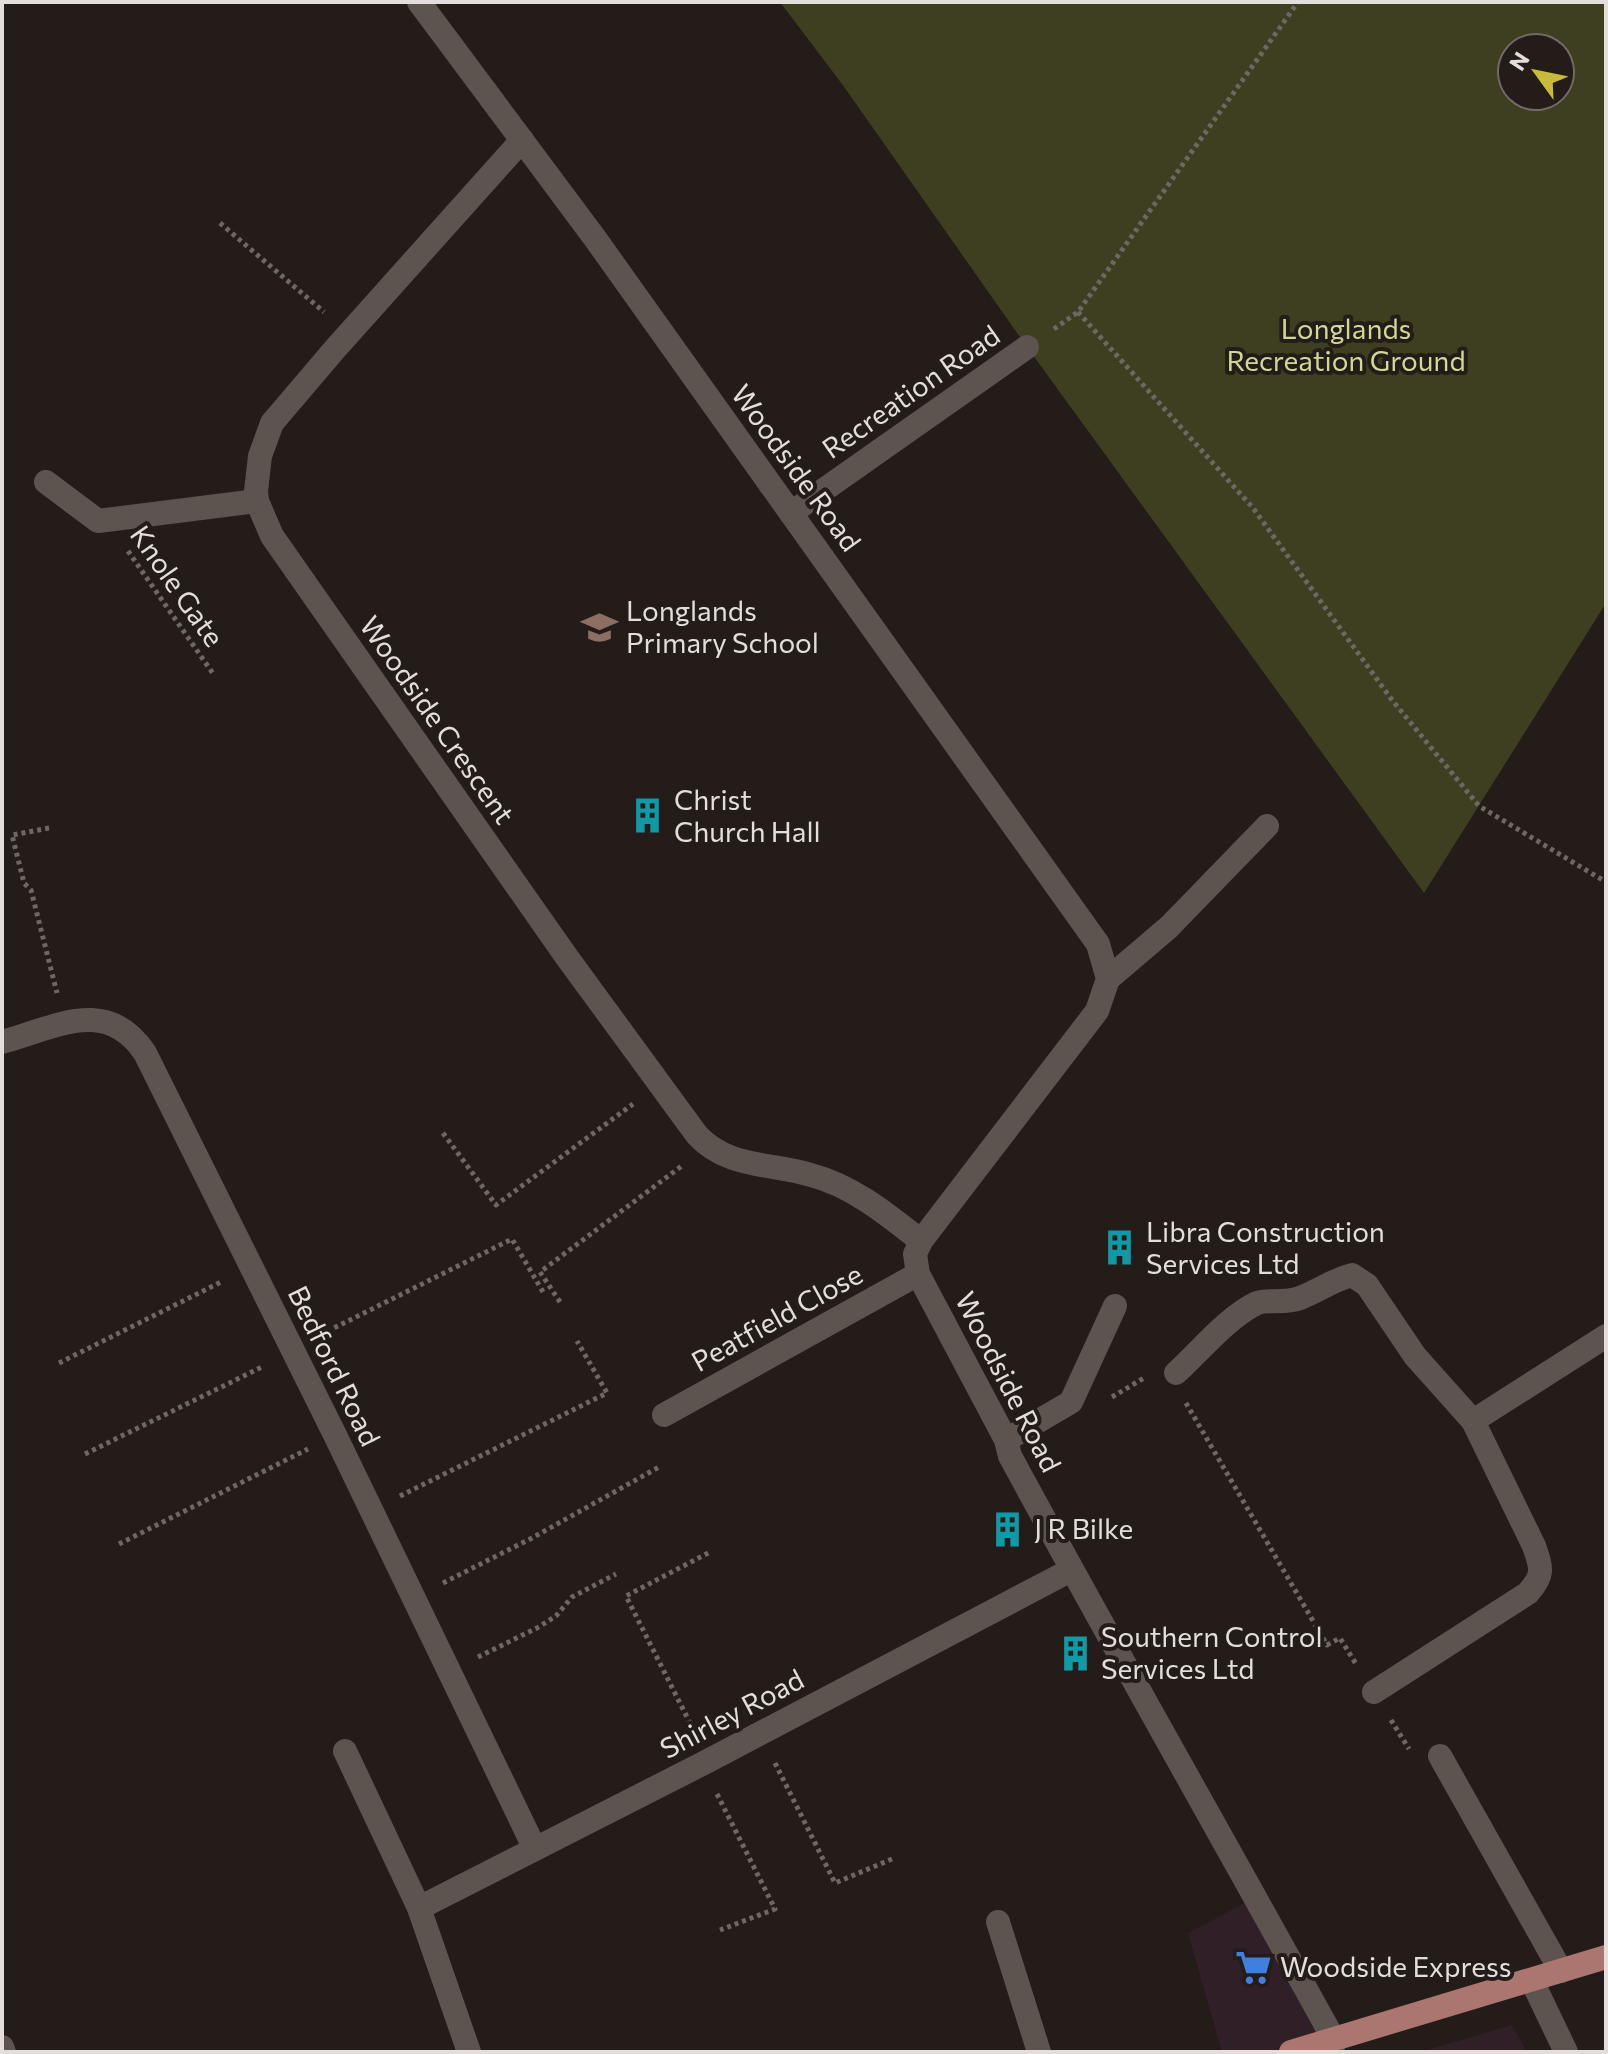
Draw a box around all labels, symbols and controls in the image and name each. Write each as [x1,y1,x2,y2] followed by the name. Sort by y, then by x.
[1496,32,1576,112] north arrow
[1503,47,1535,75] text: N
[1226,311,1466,377] park label: Longlands Recreation Ground
[815,317,1006,465] street label: Recreation Road
[725,377,869,557] street label: Woodside Road
[124,518,232,653] street label: Knole Gate
[626,593,819,659] place label: Longlands Primary School
[581,608,619,646] school or university icon: Longlands Primary School
[353,609,522,830] street label: Woodside Crescent
[674,782,821,848] place label: Christ Church Hall
[629,797,667,835] building icon: Christ Church Hall
[1146,1214,1385,1280] place label: Libra Construction Services Ltd
[1101,1229,1139,1267] building icon: Libra Construction Services Ltd
[685,1256,868,1378] street label: Peatfield Close
[282,1280,388,1451] street label: Bedford Road
[949,1286,1069,1477] street label: Woodside Road
[989,1510,1027,1548] building icon: J R Bilke
[1034,1511,1133,1545] place label: J R Bilke
[1101,1619,1323,1685] place label: Southern Control Services Ltd
[1056,1634,1094,1672] building icon: Southern Control Services Ltd
[654,1661,809,1765] street label: Shirley Road
[1235,1948,1273,1986] supermarket icon: Woodside Express
[1280,1949,1511,1983] place label: Woodside Express

